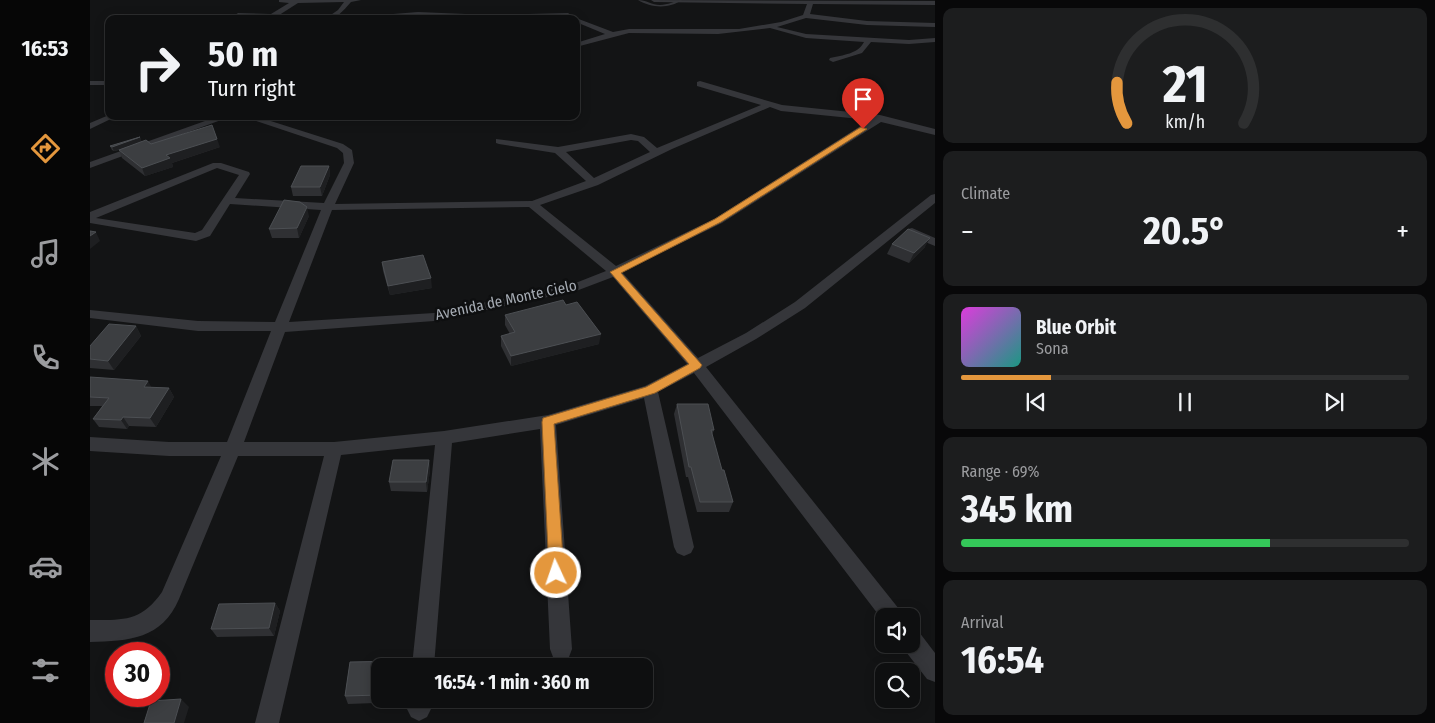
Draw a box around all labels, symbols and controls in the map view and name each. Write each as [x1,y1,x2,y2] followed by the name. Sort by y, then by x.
[208,33,278,75] text: 50 m
[21,35,69,62] text: 16:53
[125,35,190,100] icon: right
[1161,53,1208,116] text: 21
[208,75,296,102] text: Turn right
[842,78,884,129] pin
[849,85,877,113] icon: arrive
[1165,111,1205,133] text: km/h
[28,131,63,166] icon: directions
[961,184,1010,203] text: Climate
[1143,208,1227,254] text: 20.5°
[961,215,974,248] text: −
[1396,215,1409,248] text: +
[28,236,63,271] icon: music
[434,276,578,324] street label: Avenida de Monte Cielo
[1036,316,1116,339] text: Blue Orbit
[1036,339,1069,358] text: Sona
[28,340,63,375] icon: phone
[1022,388,1050,416] icon: previous
[1171,388,1199,416] icon: pause
[1320,388,1348,416] icon: next
[28,444,63,479] icon: climate
[961,462,1039,481] text: Range · 69%
[961,486,1073,532] text: 345 km
[529,546,581,598] position arrow
[28,549,63,584] icon: car
[875,608,920,708] map controls
[875,608,920,653] button: sound
[961,613,1003,632] text: Arrival
[961,637,1044,683] text: 16:54
[105,642,170,707] speed limit sign: 30
[28,653,63,688] icon: filters
[875,663,920,708] button: search
[434,671,590,694] text: 16:54 · 1 min · 360 m

